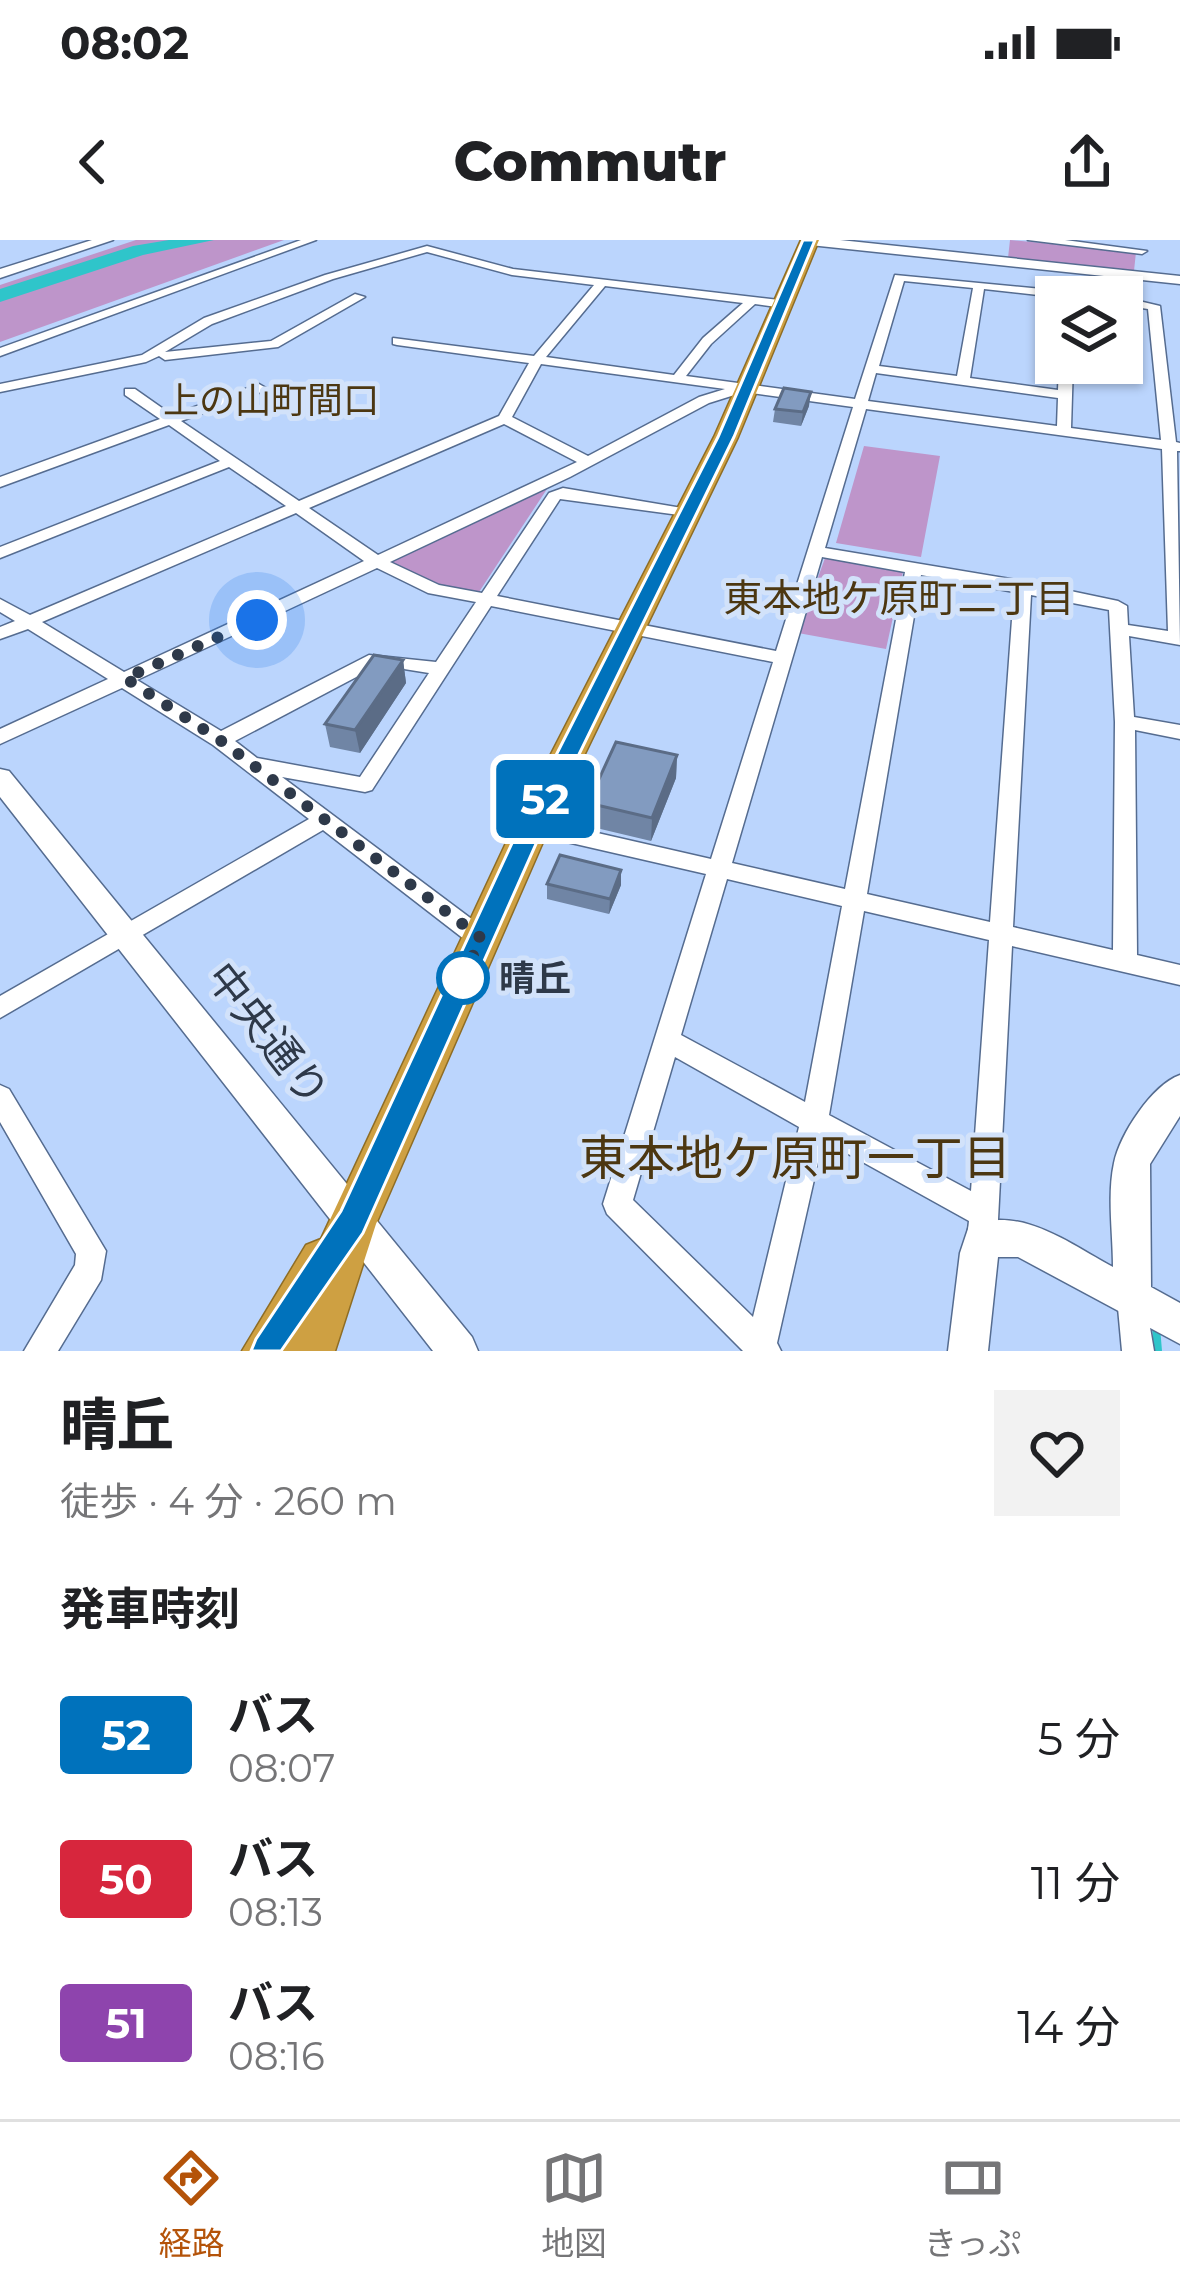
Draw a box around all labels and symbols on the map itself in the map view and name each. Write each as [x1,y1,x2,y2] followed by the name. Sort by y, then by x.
[163,378,379,422] district label: 上の山町間口
[723,574,1075,622] district label: 東本地ケ原町二丁目
[227,590,287,650] your location
[491,760,599,838] line badge: 52
[196,952,340,1116] street label: 中央通り
[438,953,488,1003] marker: 晴丘
[499,956,571,1000] place label: 晴丘
[579,1129,1011,1187] district label: 東本地ケ原町一丁目

